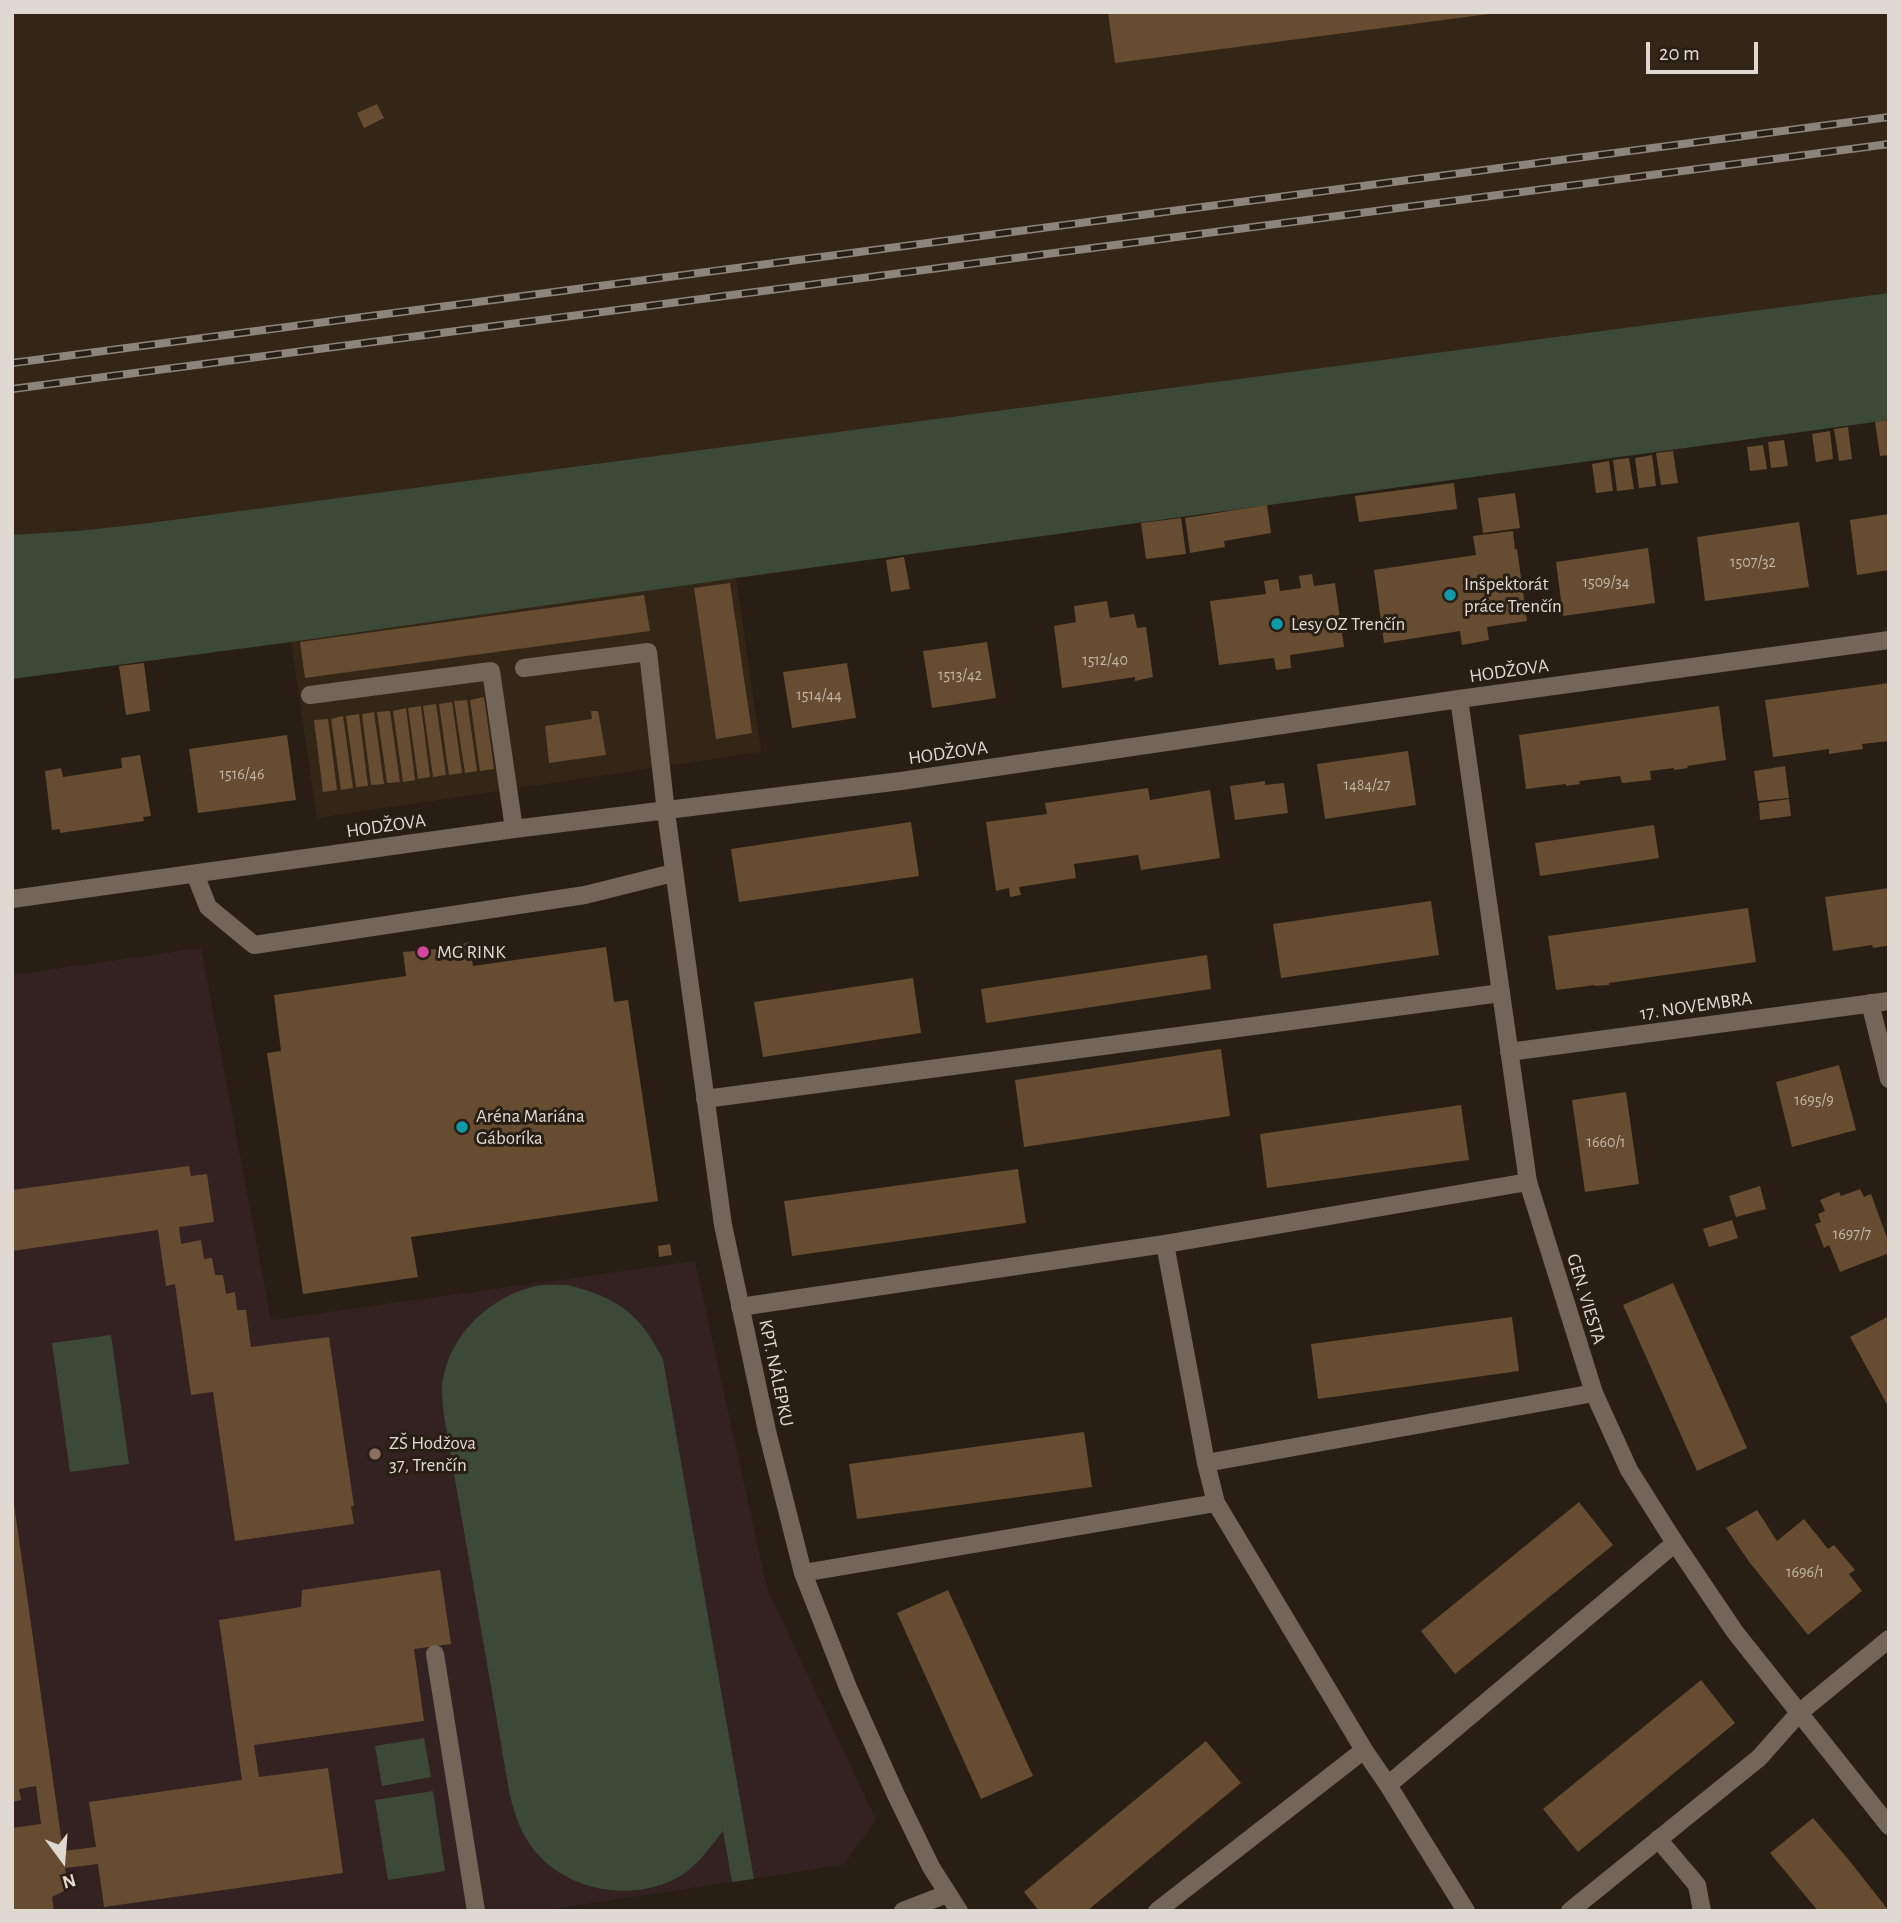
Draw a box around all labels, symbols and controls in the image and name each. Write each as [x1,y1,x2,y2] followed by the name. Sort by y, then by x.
[1649,28,1761,72] scale bar
[1659,43,1700,64] text: 20 m
[1730,552,1776,572] house number: 1507/32
[1582,572,1630,592] house number: 1509/34
[1464,573,1562,617] place label: Inšpektorát práce Trenčín
[1442,587,1458,603] marker: Inšpektorát práce Trenčín
[1291,613,1405,635] place label: Lesy OZ Trenčín
[1269,616,1285,632] marker: Lesy OZ Trenčín
[1082,650,1128,670] house number: 1512/40
[1468,654,1550,688] street label: HODŽOVA
[938,665,982,685] house number: 1513/42
[796,685,842,705] house number: 1514/44
[907,736,989,770] street label: HODŽOVA
[219,764,265,784] house number: 1516/46
[1343,775,1391,795] house number: 1484/27
[345,809,427,843] street label: HODŽOVA
[437,941,506,963] place label: MG RINK
[415,944,431,960] marker: MG RINK
[1638,987,1754,1025] street label: 17. NOVEMBRA
[1794,1090,1834,1110] house number: 1695/9
[476,1105,585,1149] place label: Aréna Mariána Gáboríka
[454,1119,470,1135] marker: Aréna Mariána Gáboríka
[1586,1132,1626,1152] house number: 1660/1
[1833,1224,1871,1244] house number: 1697/7
[1561,1251,1611,1347] street label: GEN. VIESTA
[754,1317,798,1429] street label: KPT. NÁLEPKU
[389,1432,476,1476] place label: ZŠ Hodžova 37, Trenčín
[367,1446,383,1462] marker: ZŠ Hodžova 37, Trenčín
[1786,1562,1824,1582] house number: 1696/1
[28,1825,98,1895] north arrow
[60,1870,78,1892] text: N

